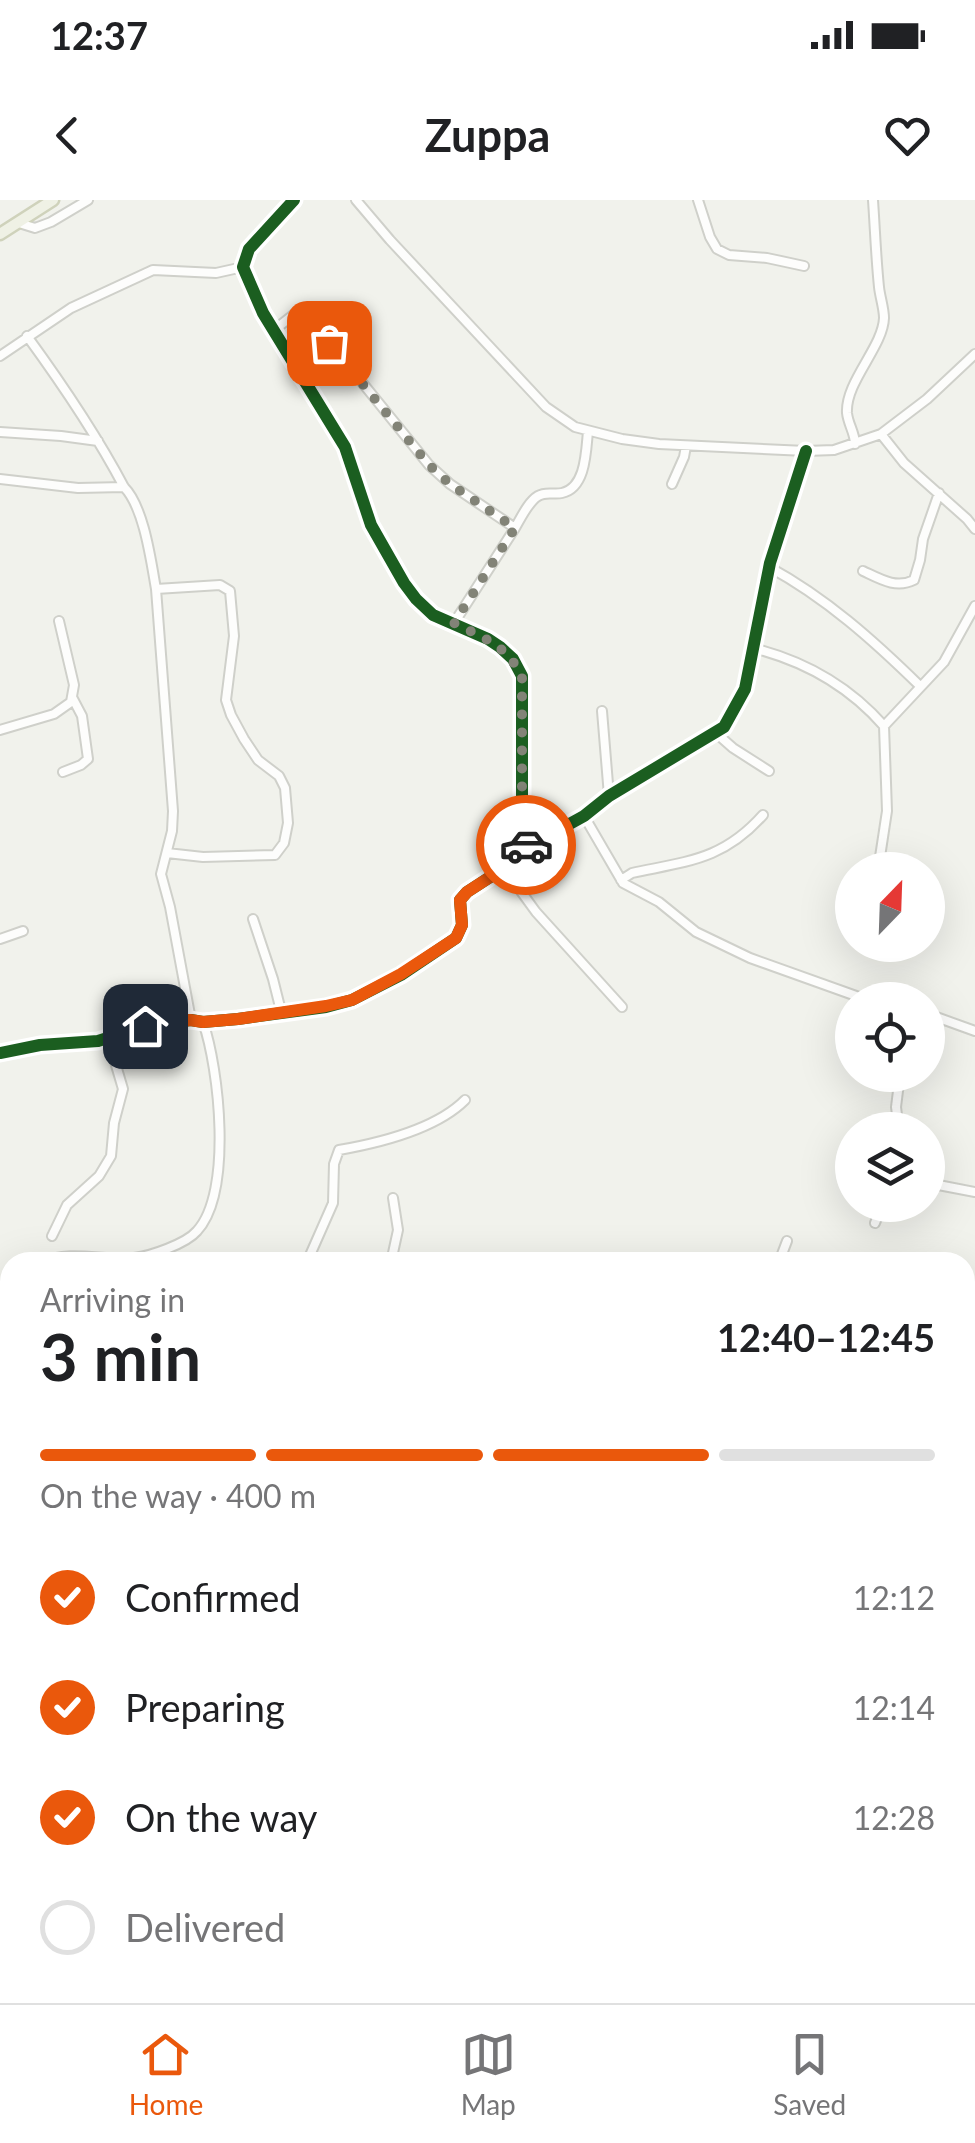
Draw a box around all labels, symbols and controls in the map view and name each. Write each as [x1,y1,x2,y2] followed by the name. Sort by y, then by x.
[50,12,148,58] text: 12:37
[40,108,95,163] icon: back
[425,108,550,162] text: Zuppa
[880,108,935,163] icon: heart
[287,301,372,386] pin
[302,316,357,371] icon: bag
[476,795,576,895] courier
[499,818,554,873] icon: car
[835,852,945,962] north arrow
[835,852,945,1222] map controls
[835,982,945,1092] button: locate
[103,984,188,1069] pin
[118,999,173,1054] icon: home
[835,1112,945,1222] button: layers
[40,1280,185,1319] text: Arriving in
[717,1314,935,1360] text: 12:40–12:45
[40,1317,201,1395] text: 3 min
[40,1476,316,1515] text: On the way · 400 m
[40,1570,95,1625] icon: check
[125,1574,301,1620] text: Confirmed
[853,1578,935,1617] text: 12:12
[40,1680,95,1735] icon: check
[125,1684,285,1730] text: Preparing
[853,1688,935,1727] text: 12:14
[40,1790,95,1845] icon: check
[125,1794,317,1840] text: On the way
[853,1798,935,1837] text: 12:28
[125,1904,285,1950] text: Delivered
[129,2027,203,2121] tab: Home
[461,2027,516,2121] tab: Map
[773,2027,846,2121] tab: Saved

